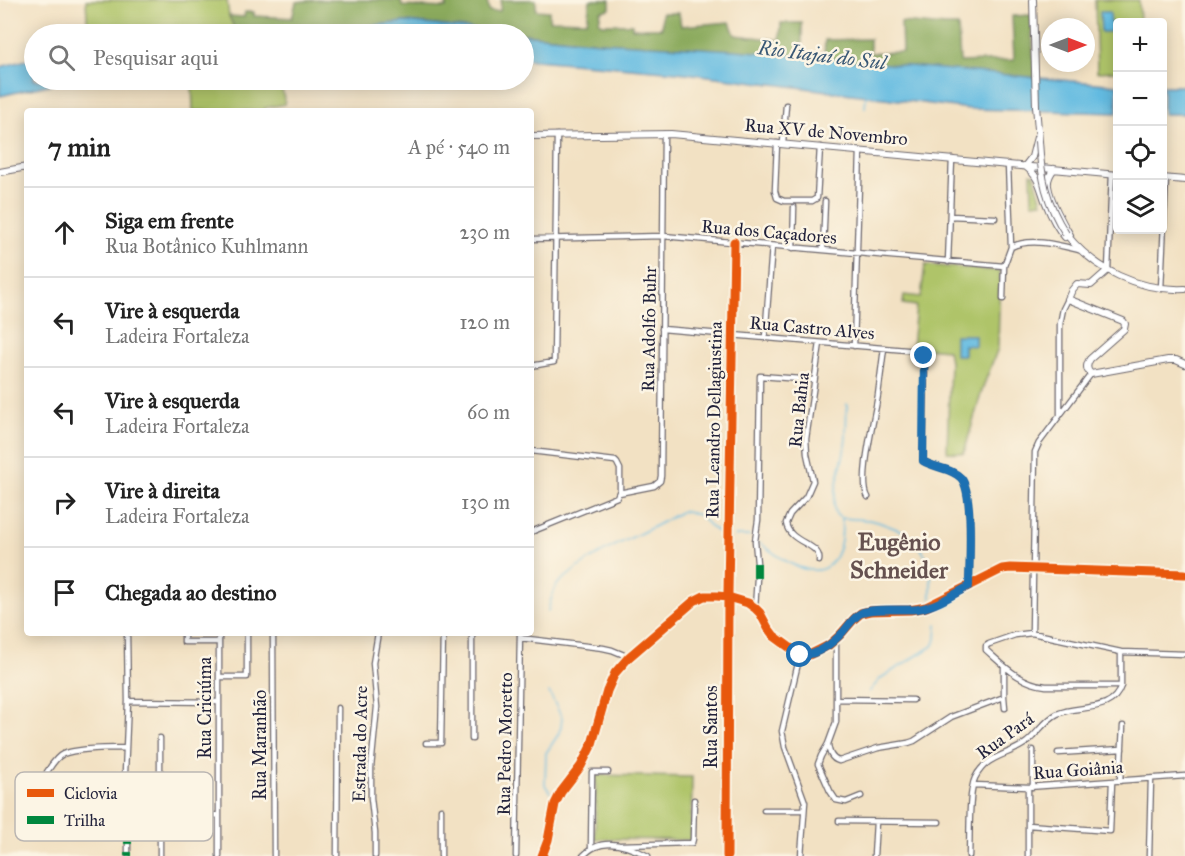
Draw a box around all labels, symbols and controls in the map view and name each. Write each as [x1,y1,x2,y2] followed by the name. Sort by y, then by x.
[1041,18,1095,72] north arrow
[1113,18,1167,234] map controls
[1113,18,1167,72] button: +
[24,24,534,90] search box
[756,35,889,75] water label: Rio Itajaí do Sul
[45,41,78,74] icon: search
[93,44,218,71] text: Pesquisar aqui
[1113,72,1167,126] button: −
[743,114,909,150] street label: Rua XV de Novembro
[1113,126,1167,180] button: locate
[48,131,111,163] text: 7 min
[408,135,510,159] text: A pé · 540 m
[1113,180,1167,234] button: layers
[105,207,234,234] text: Siga em frente
[700,215,838,249] street label: Rua dos Caçadores
[48,216,81,249] icon: ahead
[459,220,510,244] text: 230 m
[105,234,308,258] text: Rua Botânico Kuhlmann
[637,266,661,392] street label: Rua Adolfo Buhr
[105,297,239,324] text: Vire à esquerda
[48,306,81,339] icon: left
[459,310,510,334] text: 120 m
[749,312,875,344] street label: Rua Castro Alves
[701,321,728,519] street label: Rua Leandro Dellagiustina
[105,324,250,348] text: Ladeira Fortaleza
[910,342,936,368] route end
[784,371,814,449] street label: Rua Bahia
[105,387,239,414] text: Vire à esquerda
[48,396,81,429] icon: left
[467,400,510,424] text: 60 m
[105,414,250,438] text: Ladeira Fortaleza
[105,477,220,504] text: Vire à direita
[48,486,81,519] icon: right
[461,490,510,514] text: 130 m
[105,504,250,528] text: Ladeira Fortaleza
[850,527,949,585] district label: Eugênio Schneider
[48,576,81,609] icon: arrive
[105,579,276,606] text: Chegada ao destino
[786,641,812,667] route start
[194,656,216,759] street label: Rua Criciúma
[493,672,517,816] street label: Rua Pedro Moretto
[700,685,722,769] street label: Rua Santos
[348,686,372,802] street label: Estrada do Acre
[249,690,271,800] street label: Rua Maranhão
[972,708,1038,764] street label: Rua Pará
[1032,756,1124,784] street label: Rua Goiânia
[15,772,213,841] legend
[64,784,117,803] text: Ciclovia
[64,811,105,830] text: Trilha

